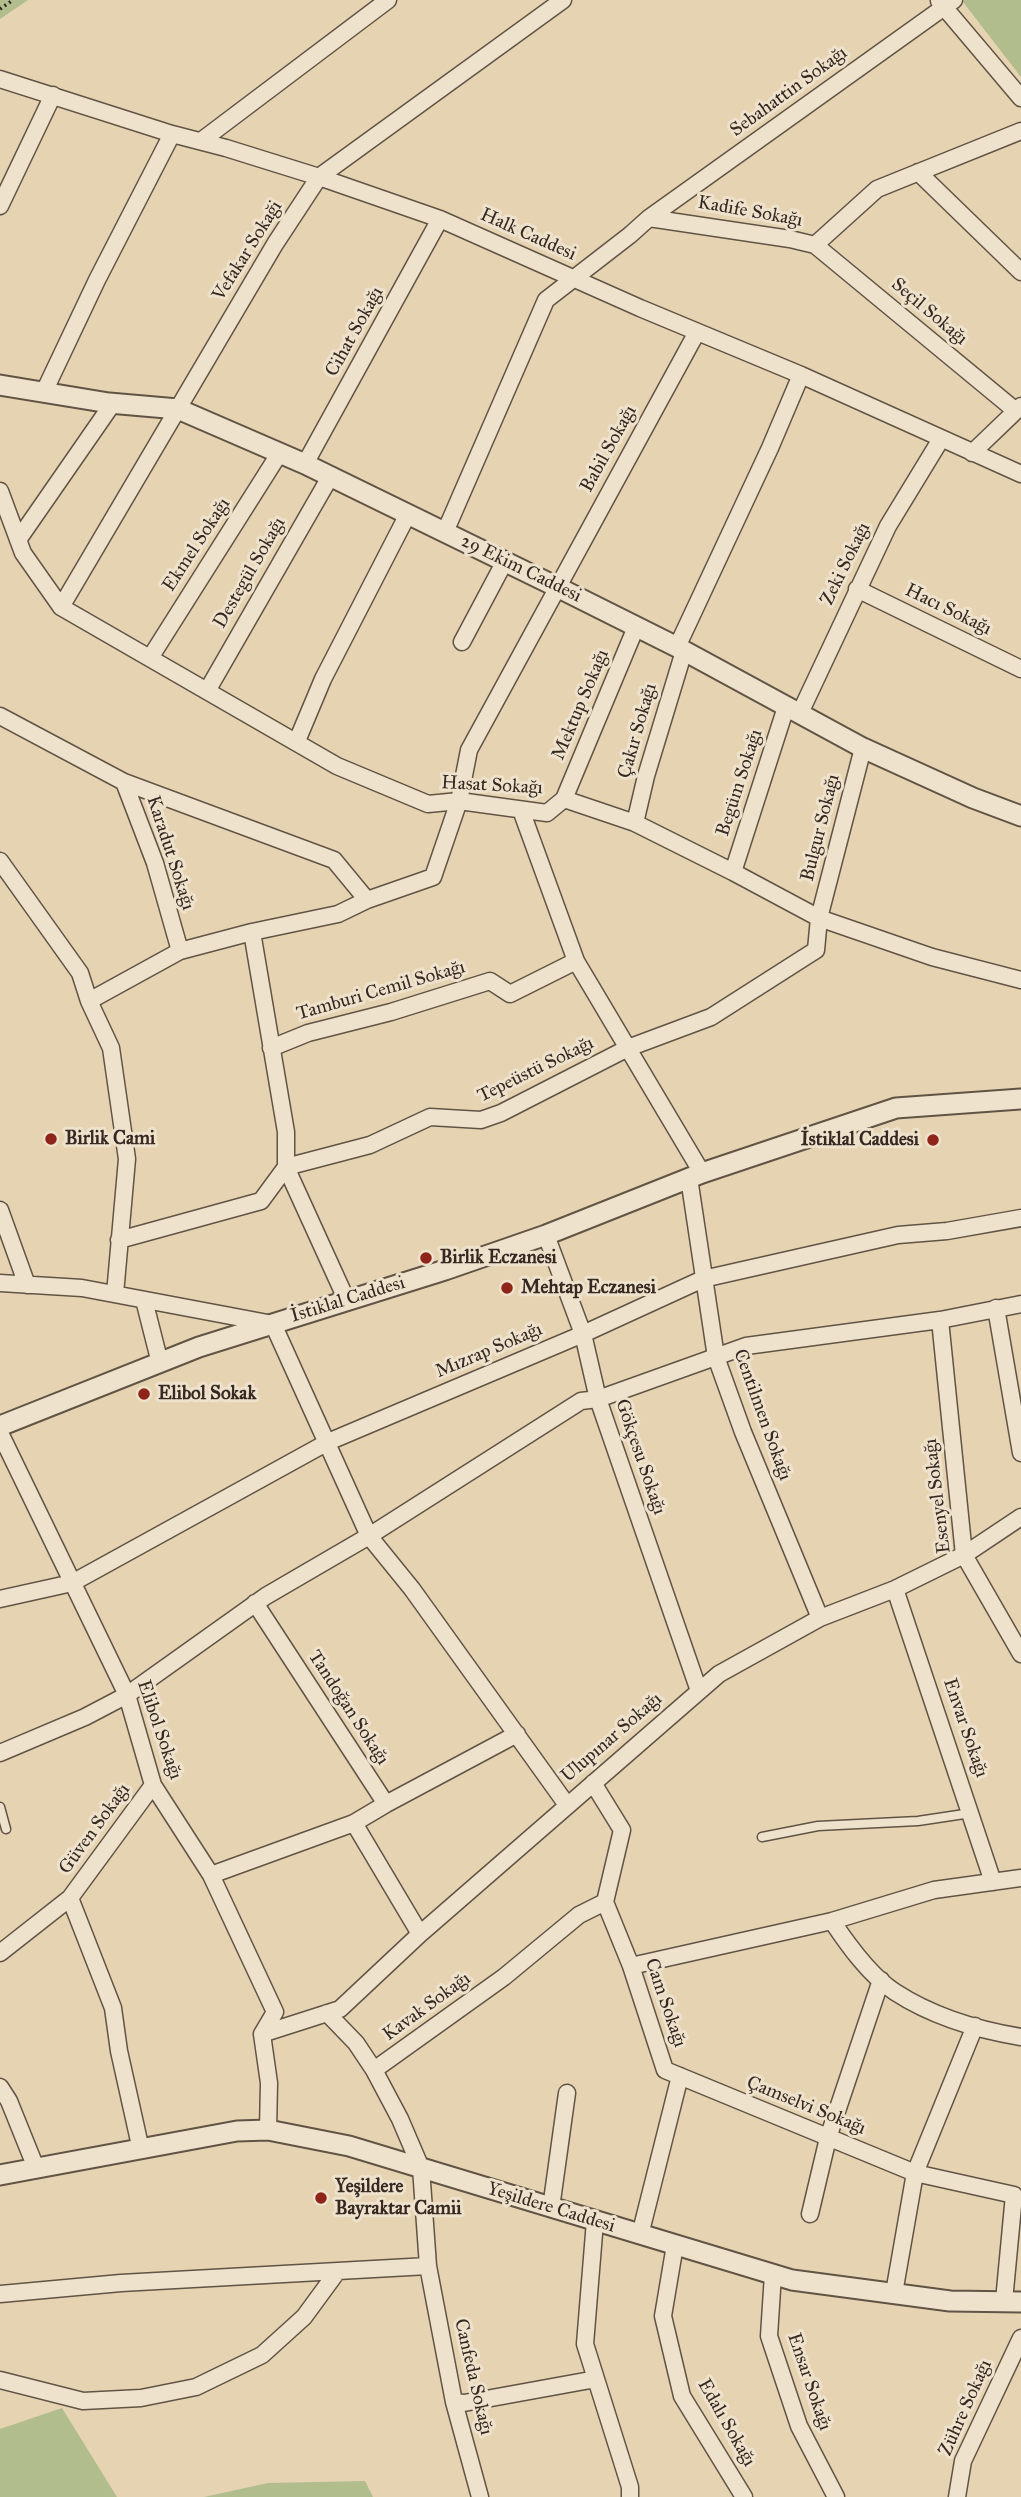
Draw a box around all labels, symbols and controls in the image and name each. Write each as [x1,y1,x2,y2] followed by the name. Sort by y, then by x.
[726,42,852,142] street label: Sebahattin Sokağı
[696,192,804,232] street label: Kadife Sokağı
[208,197,288,305] street label: Vefakar Sokaği
[476,204,580,266] street label: Halk Caddesi
[886,273,972,351] street label: Seçil Sokağı
[321,283,389,381] street label: Cihat Sokağı
[576,402,642,496] street label: Babil Sokağı
[158,494,236,596] street label: Ekmel Sokağı
[209,513,291,633] street label: Destegül Sokağı
[816,519,876,609] street label: Zeki Sokağı
[457,530,585,608] street label: 29 Ekim Caddesi
[901,579,995,641] street label: Hacı Sokağı
[547,646,615,764] street label: Mektup Sokağı
[614,681,662,781] street label: Çakır Sokağı
[712,727,768,839] street label: Begüm Sokağı
[441,772,543,800] street label: Hasat Sokağı
[797,772,845,884] street label: Bulgur Sokağı
[141,793,199,913] street label: Karadut Sokağı
[294,956,468,1026] street label: Tamburi Cemil Sokağı
[474,1032,598,1108] street label: Tepeüstü Sokağı
[65,1128,155,1150] place label: Birlik Cami
[801,1129,919,1151] place label: İstiklal Caddesi
[43,1131,59,1147] marker: Birlik Cami
[925,1132,941,1148] marker: İstiklal Caddesi
[440,1247,557,1269] place label: Birlik Eczanesi
[418,1250,434,1266] marker: Birlik Eczanesi
[288,1272,408,1328] street label: İstiklal Caddesi
[521,1277,656,1299] place label: Mehtap Eczanesi
[499,1280,515,1296] marker: Mehtap Eczanesi
[432,1318,546,1384] street label: Mızrap Sokağı
[728,1346,796,1484] street label: Centilmen Sokağı
[158,1383,256,1405] place label: Elibol Sokak
[136,1386,152,1402] marker: Elibol Sokak
[610,1396,670,1518] street label: Gökçesu Sokağı
[920,1437,956,1555] street label: Esenyel Sokağı
[302,1646,394,1770] street label: Tandoğan Sokağı
[937,1675,993,1781] street label: Envar Sokağı
[131,1677,187,1783] street label: Elibol Sokağı
[557,1688,667,1788] street label: Ulupınar Sokağı
[54,1779,136,1879] street label: Güven Sokağı
[639,1956,691,2050] street label: Cam Sokağı
[379,1968,475,2046] street label: Kavak Sokağı
[743,2072,869,2140] street label: Çamselvi Sokağı
[335,2176,462,2220] place label: Yeşildere Bayraktar Camii
[484,2178,618,2238] street label: Yeşildere Caddesi
[313,2190,329,2206] marker: Yeşildere Bayraktar Camii
[449,2317,497,2437] street label: Canfeda Sokağı
[782,2330,836,2434] street label: Ensar Sokağı
[935,2356,997,2460] street label: Zühre Sokağı
[692,2375,760,2471] street label: Edalı Sokağı

